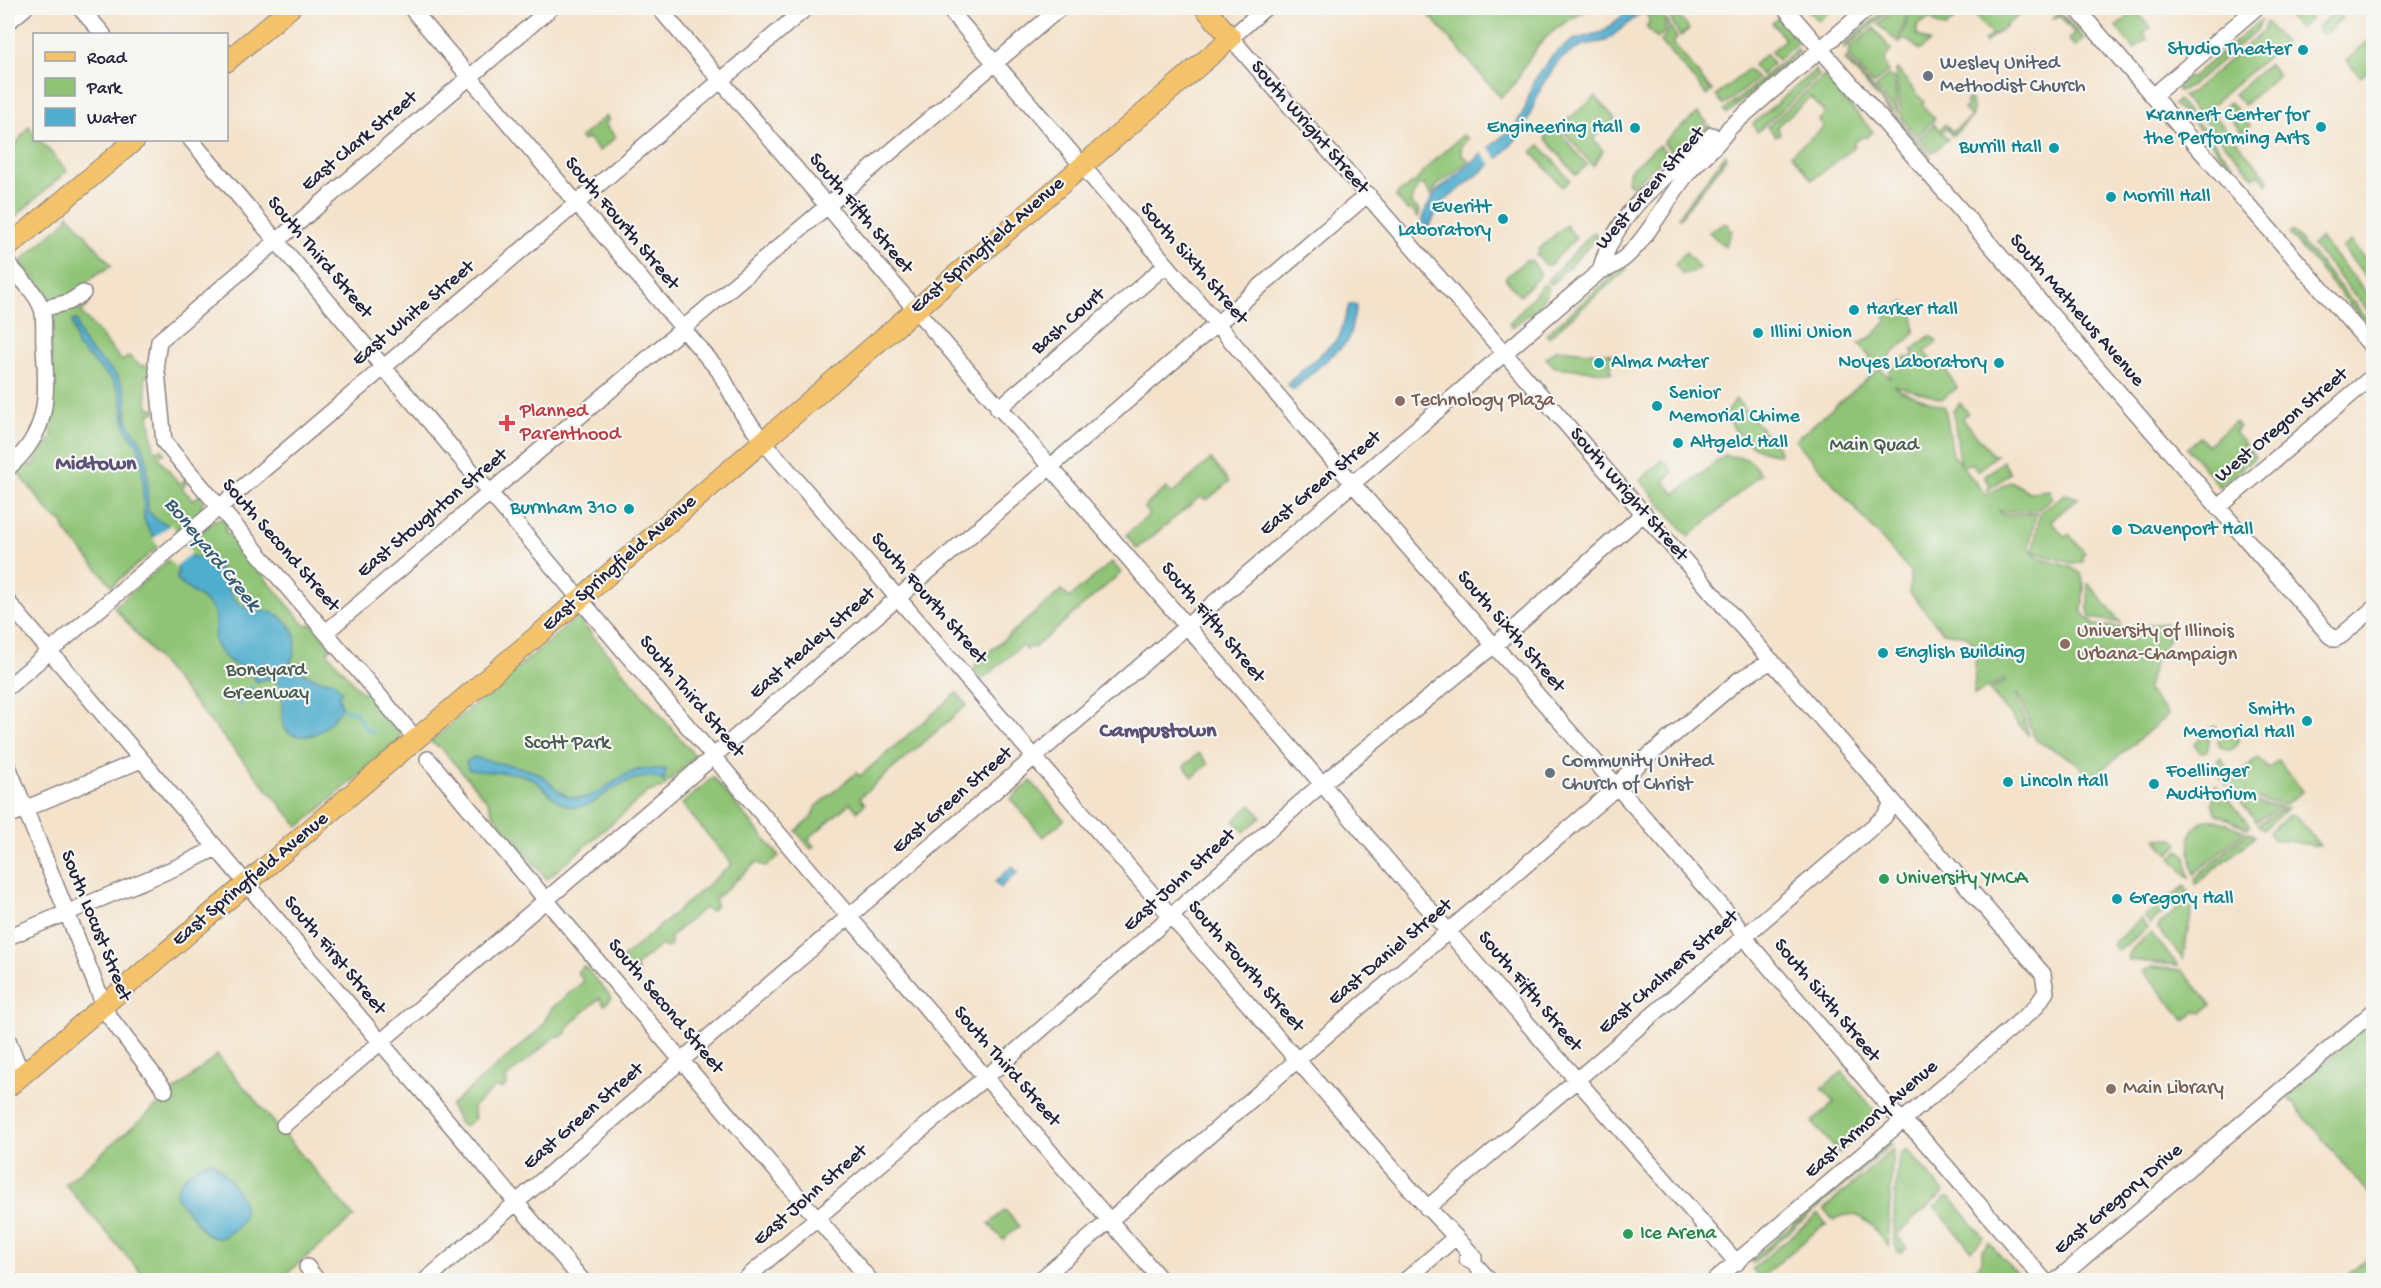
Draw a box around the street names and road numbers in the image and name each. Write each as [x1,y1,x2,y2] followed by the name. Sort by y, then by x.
[1245,57,1374,201] street label: South Wright Street
[297,86,424,197] street label: East Clark Street
[1591,121,1712,255] street label: West Green Street
[803,149,918,280] street label: South Fifth Street
[559,153,685,297] street label: South Fourth Street
[906,172,1070,319] street label: East Springfield Avenue
[261,192,378,325] street label: South Third Street
[1134,198,1253,331] street label: South Sixth Street
[2003,230,2149,393] street label: South Mathews Avenue
[348,255,481,372] street label: East White Street
[1027,283,1112,361] street label: Bash Court
[2211,363,2355,488] street label: West Oregon Street
[1564,424,1693,568] street label: South Wright Street
[1255,425,1388,542] street label: East Green Street
[353,443,514,584] street label: East Stoughton Street
[216,475,345,619] street label: South Second Street
[538,490,702,637] street label: East Springfield Avenue
[865,529,993,671] street label: South Fourth Street
[1155,558,1270,689] street label: South Fifth Street
[1451,566,1570,699] street label: South Sixth Street
[745,582,882,705] street label: East Healey Street
[633,631,750,764] street label: South Third Street
[888,741,1019,859] street label: East Green Street
[168,807,334,952] street label: East Springfield Avenue
[1119,823,1242,937] street label: East John Street
[54,847,136,1006] street label: South Locust Street
[278,892,392,1021] street label: South First Street
[1324,893,1459,1012] street label: East Daniel Street
[1182,897,1310,1039] street label: South Fourth Street
[1594,905,1745,1040] street label: East Chalmers Street
[1472,927,1587,1058] street label: South Fifth Street
[602,935,729,1080] street label: South Second Street
[1768,935,1885,1069] street label: South Sixth Street
[947,1002,1066,1133] street label: South Third Street
[1801,1055,1944,1184] street label: East Armory Avenue
[519,1057,650,1175] street label: East Green Street
[749,1139,874,1252] street label: East John Street
[2050,1139,2189,1261] street label: East Gregory Drive

